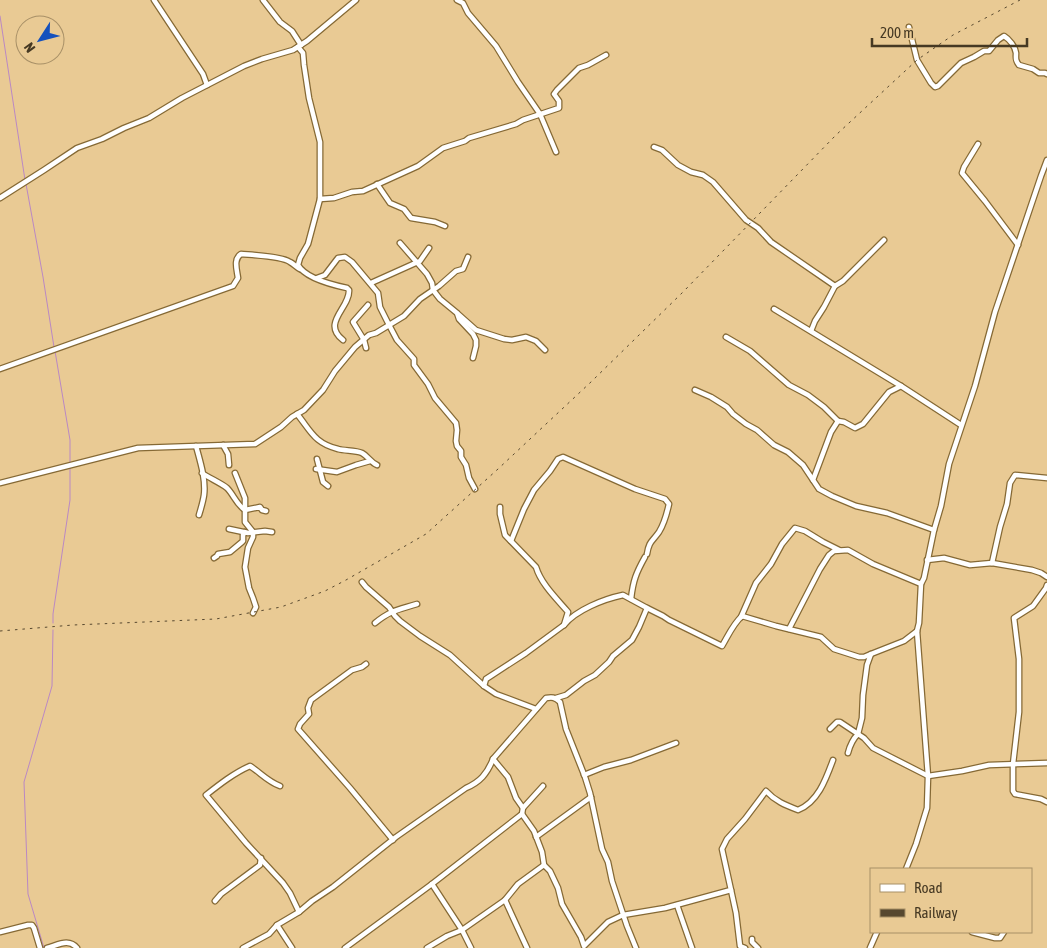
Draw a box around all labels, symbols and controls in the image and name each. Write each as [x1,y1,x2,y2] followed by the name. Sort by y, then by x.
[15,15,65,65] north arrow
[872,15,1027,47] scale bar
[880,24,914,41] text: 200 m
[21,40,38,56] text: N
[870,868,1032,933] legend
[914,879,943,896] text: Road
[914,904,958,921] text: Railway

